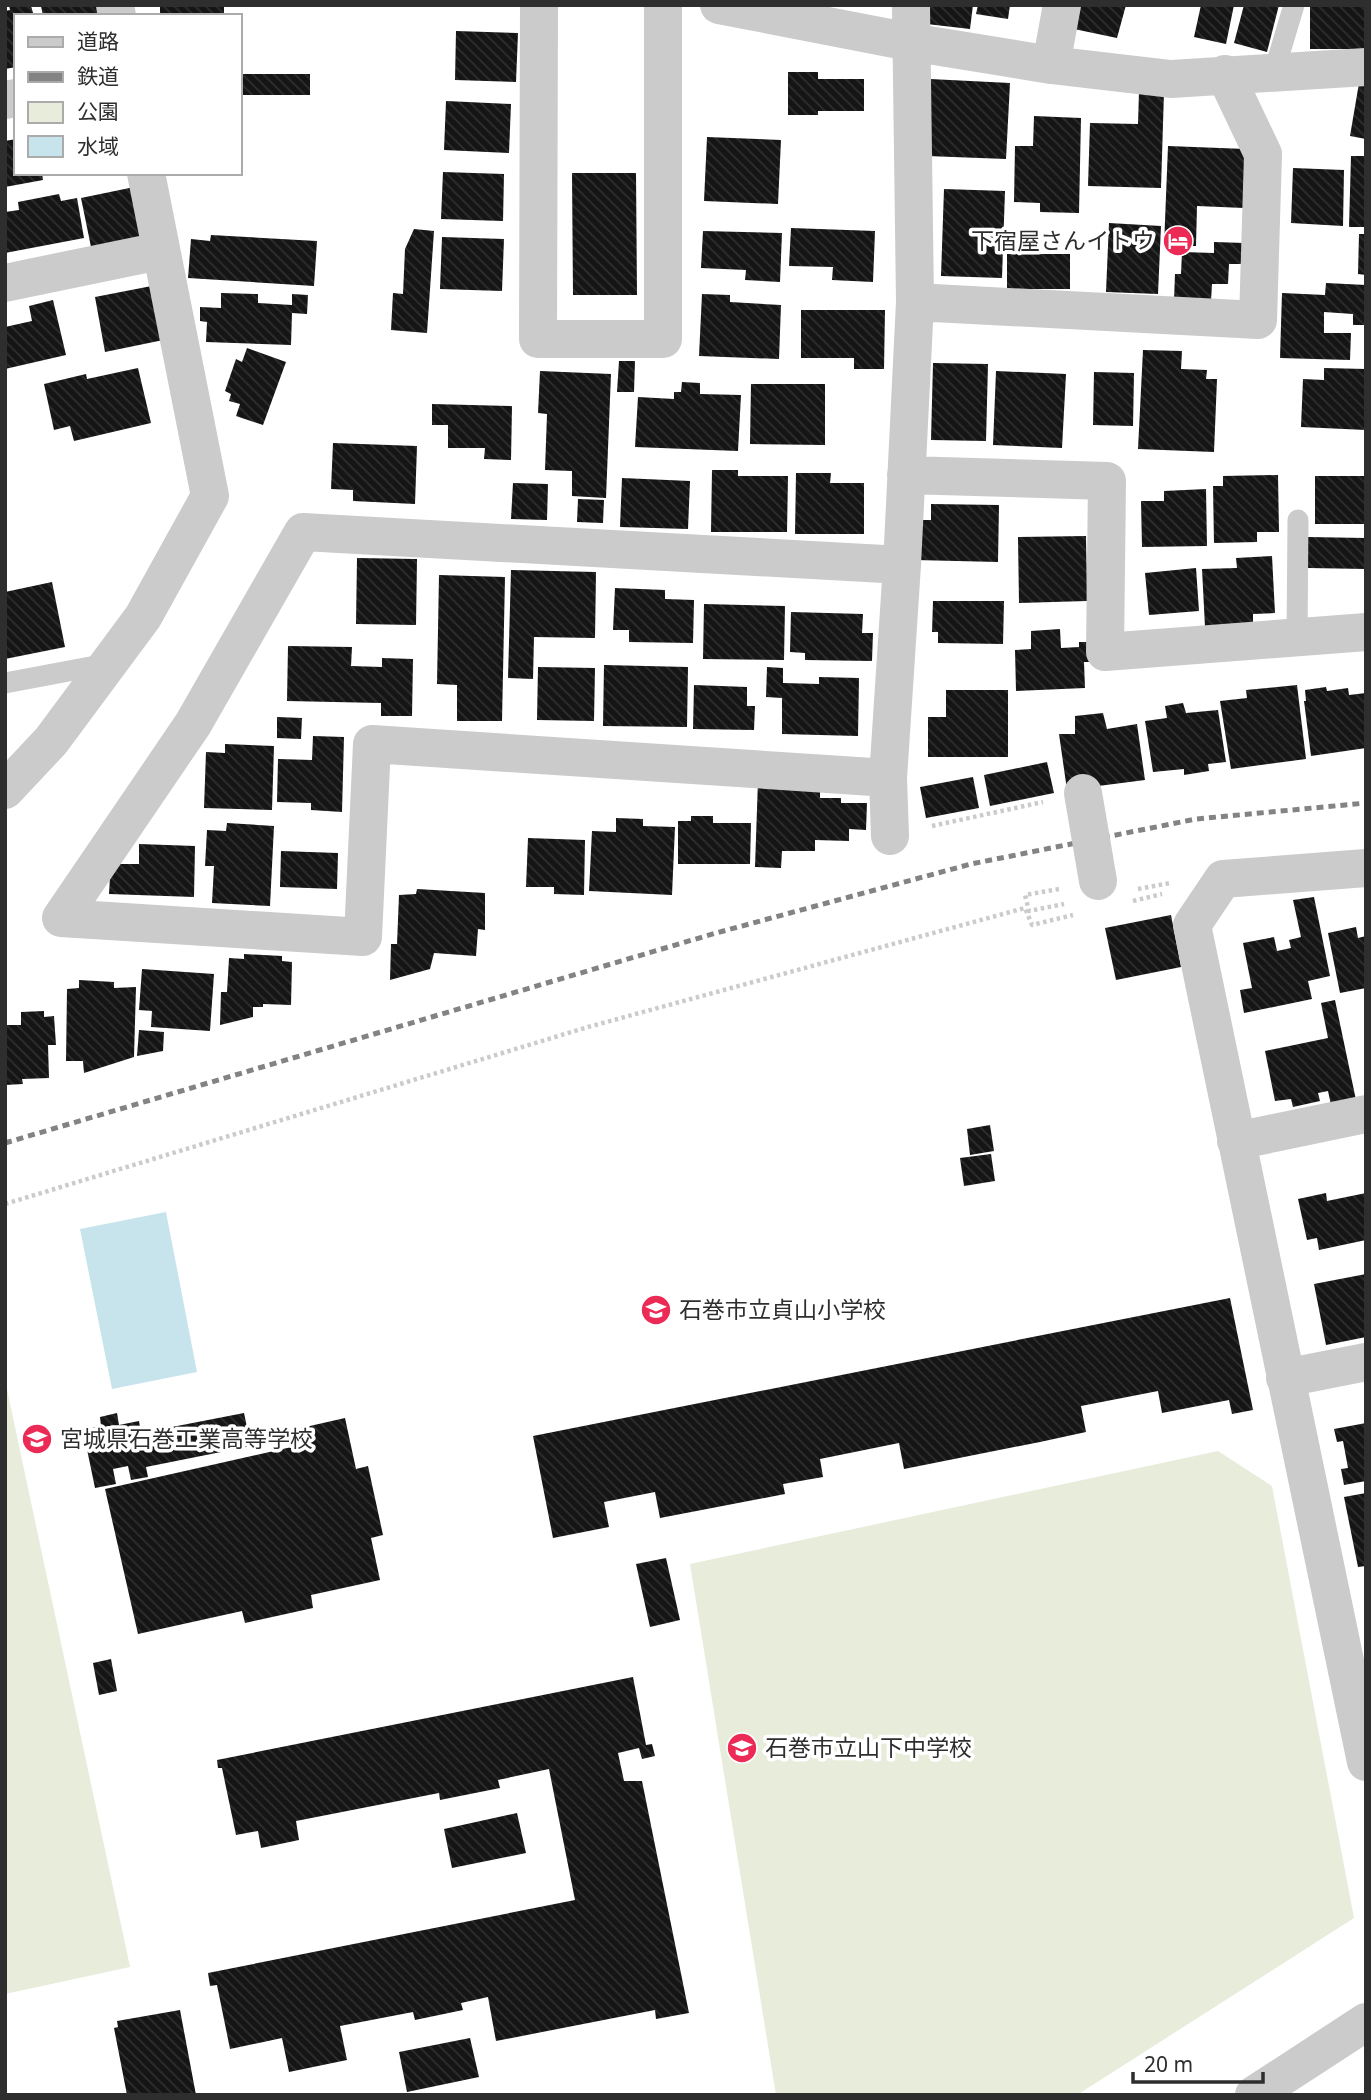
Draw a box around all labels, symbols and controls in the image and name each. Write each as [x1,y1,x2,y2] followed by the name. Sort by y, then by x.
[14,14,242,175] legend
[77,27,119,55] text: 道路
[77,62,119,90] text: 鉄道
[77,97,119,125] text: 公園
[77,132,119,160] text: 水域
[971,224,1155,256] place label: 下宿屋さんイトウ
[1161,224,1195,258] hotel icon: 下宿屋さんイトウ
[639,1293,673,1327] school or university icon: 石巻市立貞山小学校
[679,1293,886,1325] place label: 石巻市立貞山小学校
[20,1422,54,1456] school or university icon: 宮城県石巻工業高等学校
[60,1422,313,1454] place label: 宮城県石巻工業高等学校
[725,1731,759,1765] school or university icon: 石巻市立山下中学校
[765,1731,972,1763] place label: 石巻市立山下中学校
[1133,2040,1262,2084] scale bar
[1144,2050,1193,2078] text: 20 m

